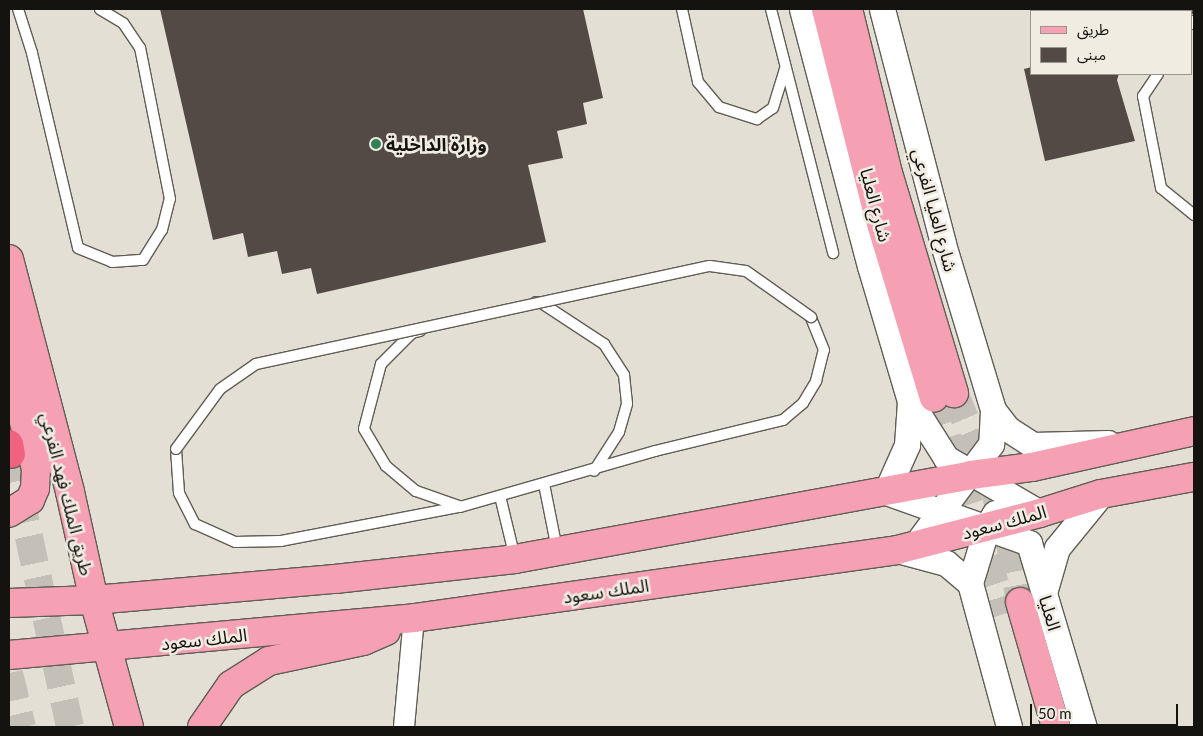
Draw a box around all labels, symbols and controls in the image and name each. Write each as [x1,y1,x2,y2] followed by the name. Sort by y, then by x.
[1030,10,1193,75] legend
[1077,20,1109,38] text: طريق
[1077,45,1106,63] text: مبنى
[386,133,487,155] place label: وزارة الداخلية
[370,138,382,150] marker: وزارة الداخلية
[908,146,962,274] street label: شارع العليا الفرعي
[856,166,896,244] street label: شارع العليا
[36,410,98,578] street label: طريق الملك فهد الفرعي
[959,500,1049,544] street label: الملك سعود
[562,574,650,608] street label: الملك سعود
[1034,593,1066,633] street label: العليا
[160,624,248,654] street label: الملك سعود
[1033,694,1180,726] scale bar
[1038,704,1072,722] text: 50 m

